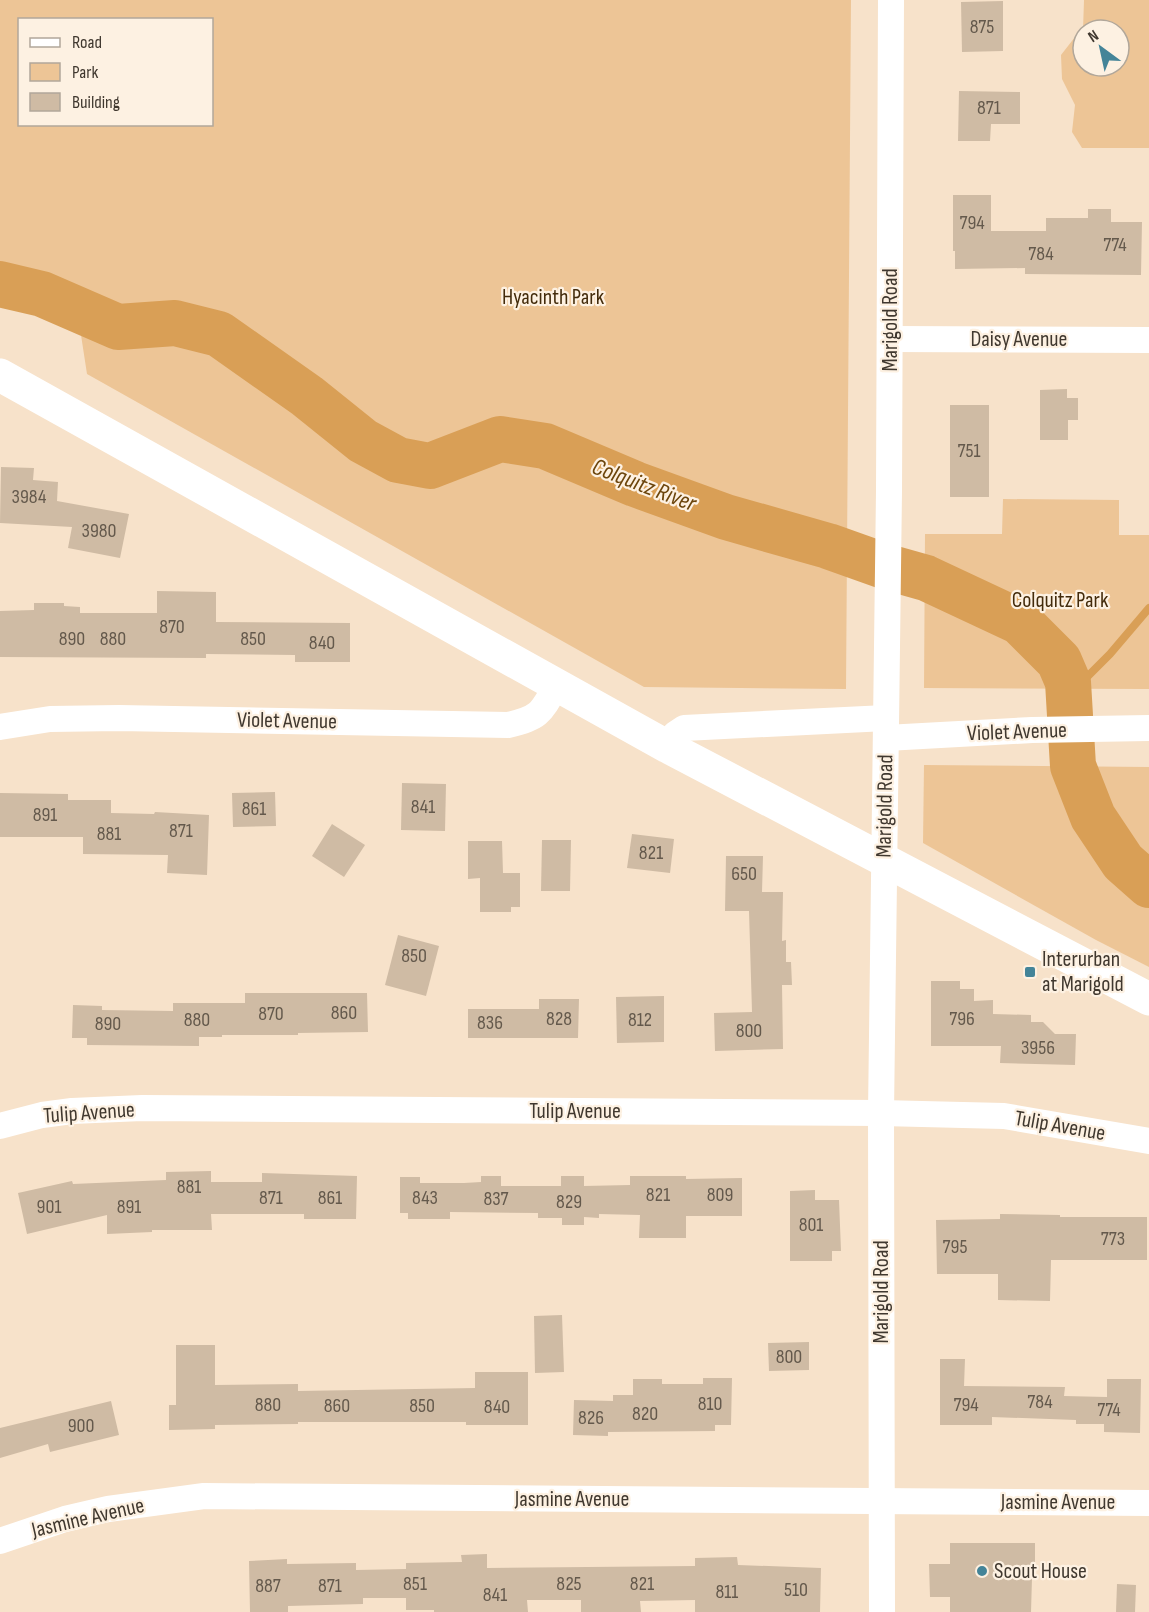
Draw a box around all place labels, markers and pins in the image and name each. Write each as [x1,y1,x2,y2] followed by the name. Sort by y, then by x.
[1042,946,1124,998] place label: Interurban at Marigold
[1023,965,1037,979] marker: Interurban at Marigold
[994,1558,1087,1585] place label: Scout House
[975,1564,989,1578] marker: Scout House

